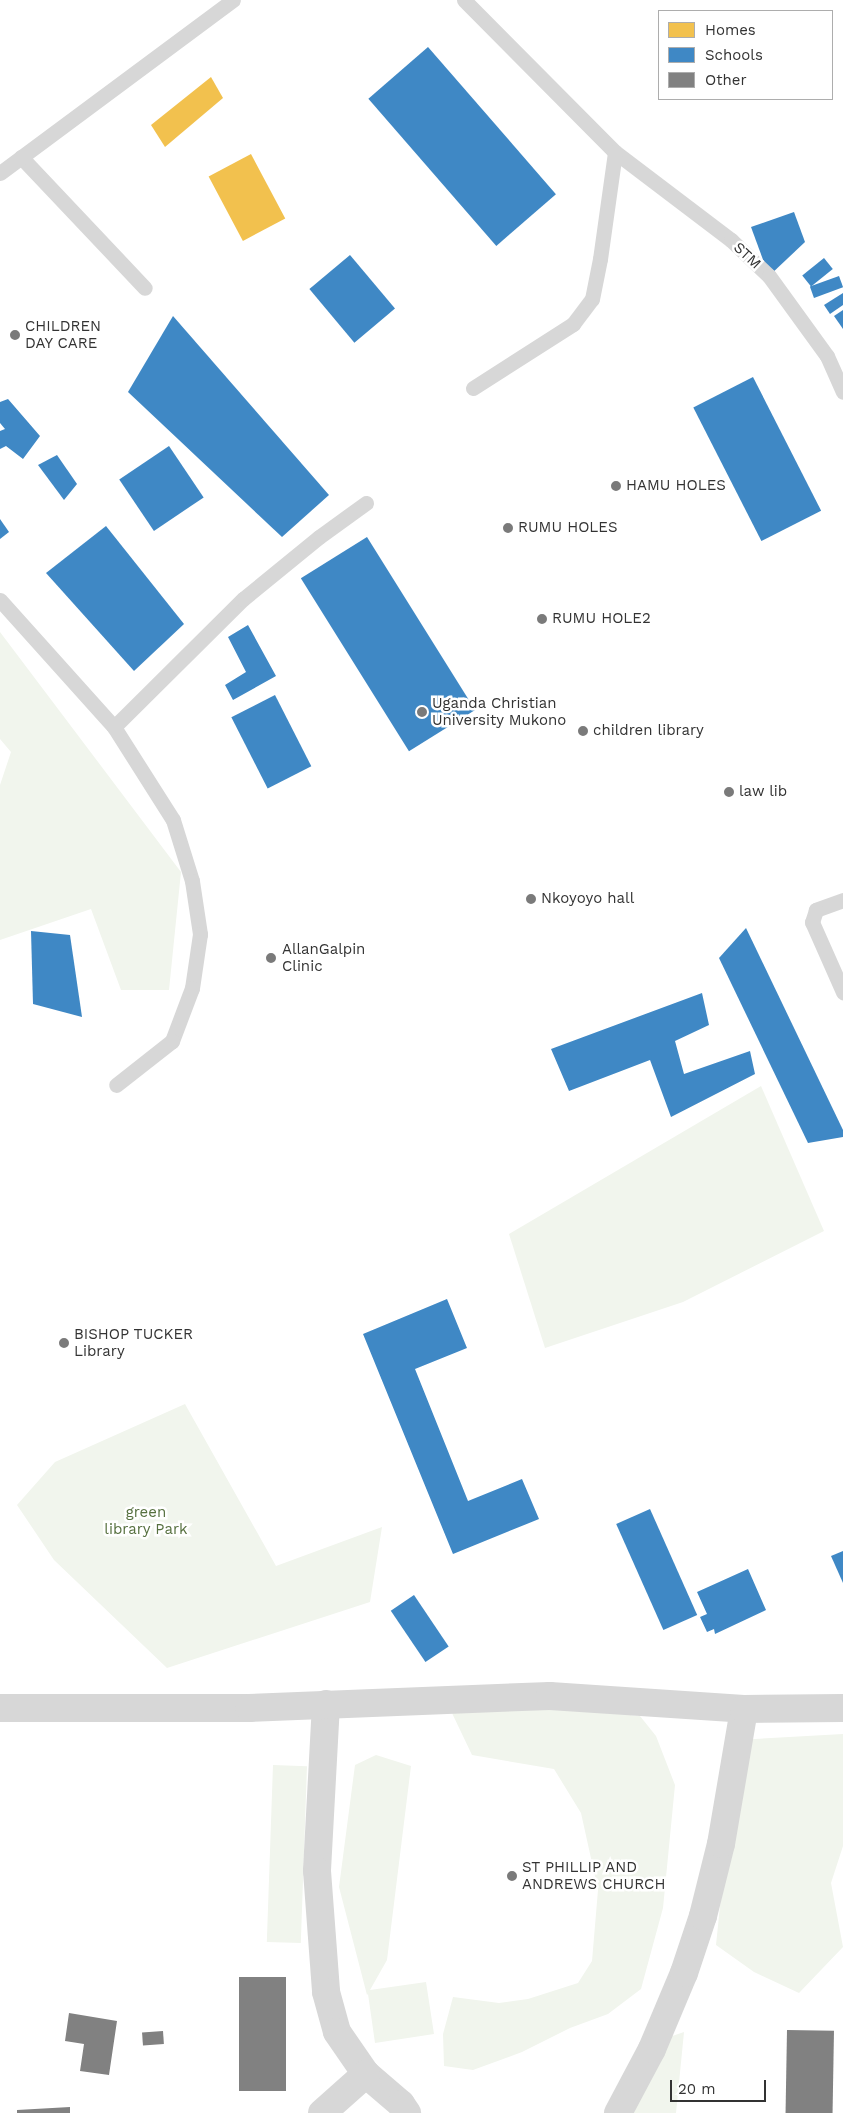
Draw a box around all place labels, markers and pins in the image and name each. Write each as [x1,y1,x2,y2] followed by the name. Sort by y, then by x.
[25,317,101,352] place label: CHILDREN DAY CARE
[9,329,21,341] marker: CHILDREN DAY CARE
[626,477,726,495] place label: HAMU HOLES
[610,480,622,492] marker: HAMU HOLES
[518,519,618,537] place label: RUMU HOLES
[502,522,514,534] marker: RUMU HOLES
[552,610,651,628] place label: RUMU HOLE2
[536,613,548,625] marker: RUMU HOLE2
[432,694,567,729] place label: Uganda Christian University Mukono
[416,706,428,718] marker: Uganda Christian University Mukono
[593,722,704,740] place label: children library
[577,725,589,737] marker: children library
[739,783,788,801] place label: law lib
[723,786,735,798] marker: law lib
[541,890,634,908] place label: Nkoyoyo hall
[525,893,537,905] marker: Nkoyoyo hall
[282,940,365,975] place label: AllanGalpin Clinic
[264,951,278,965] marker: AllanGalpin Clinic
[74,1325,194,1360] place label: BISHOP TUCKER Library
[58,1337,70,1349] marker: BISHOP TUCKER Library
[522,1858,665,1893] place label: ST PHILLIP AND ANDREWS CHURCH
[506,1870,518,1882] marker: ST PHILLIP AND ANDREWS CHURCH

